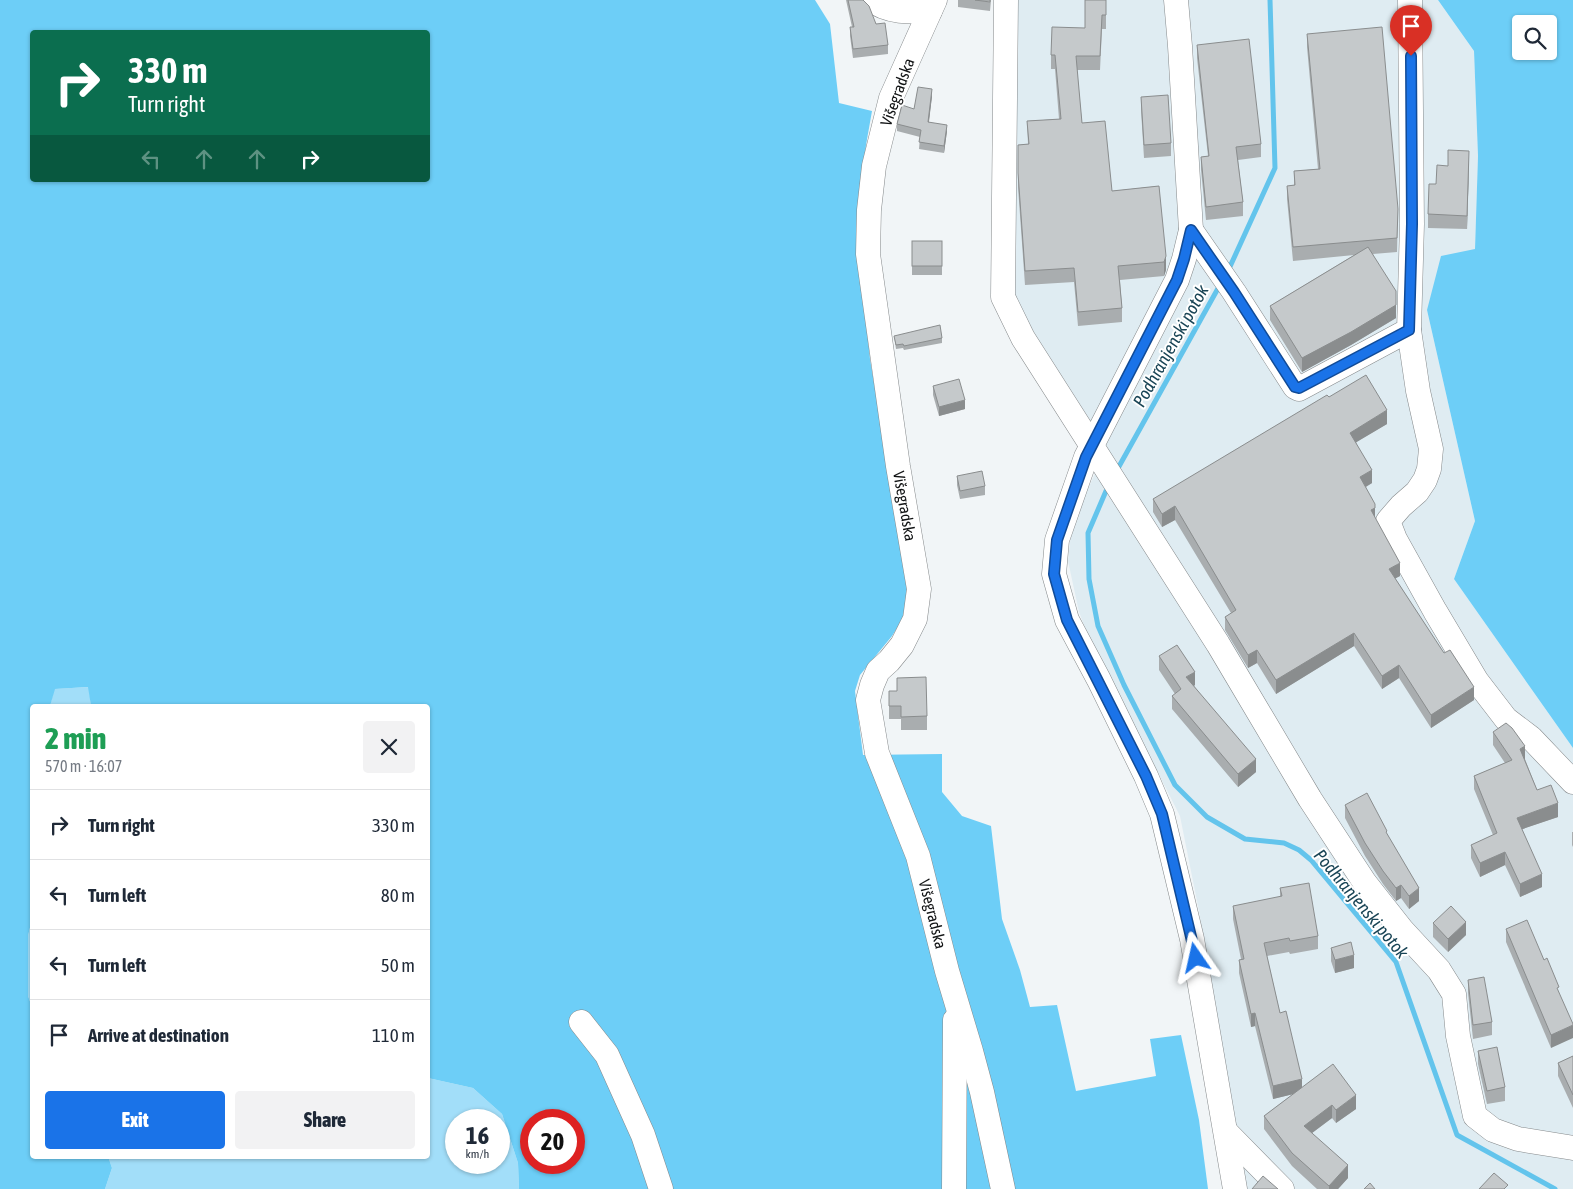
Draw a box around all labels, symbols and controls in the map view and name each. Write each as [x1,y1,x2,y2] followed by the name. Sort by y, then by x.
[1390,5,1432,56] pin
[1397,12,1425,40] icon: arrive
[1512,15,1557,60] map controls
[1512,15,1557,60] button: search
[45,50,110,115] icon: right
[128,50,207,90] text: 330 m
[876,56,919,129] street label: Višegradska
[128,91,205,117] text: Turn right
[137,145,165,173] icon: left
[190,145,218,173] icon: ahead
[243,145,271,173] icon: ahead
[296,145,324,173] icon: right
[1128,280,1213,410] water label: Podhranjenski potok
[889,470,920,543] street label: Višegradska
[45,721,106,755] text: 2 min
[363,721,415,773] button: close
[45,757,122,775] text: 570 m · 16:07
[45,811,73,839] icon: right
[88,814,155,836] text: Turn right
[372,814,415,836] text: 330 m
[1310,845,1414,963] water label: Podhranjenski potok
[915,877,950,951] street label: Višegradska
[45,881,73,909] icon: left
[88,884,146,906] text: Turn left
[381,884,415,906] text: 80 m
[1169,931,1221,983] position arrow
[45,951,73,979] icon: left
[88,954,146,976] text: Turn left
[381,954,415,976] text: 50 m
[45,1021,73,1049] icon: arrive
[88,1024,229,1046] text: Arrive at destination
[372,1024,415,1046] text: 110 m
[45,1091,225,1149] button: Exit
[235,1091,415,1149] button: Share
[520,1109,585,1174] speed limit sign: 20
[466,1121,489,1149] text: 16
[466,1147,489,1161] text: km/h

